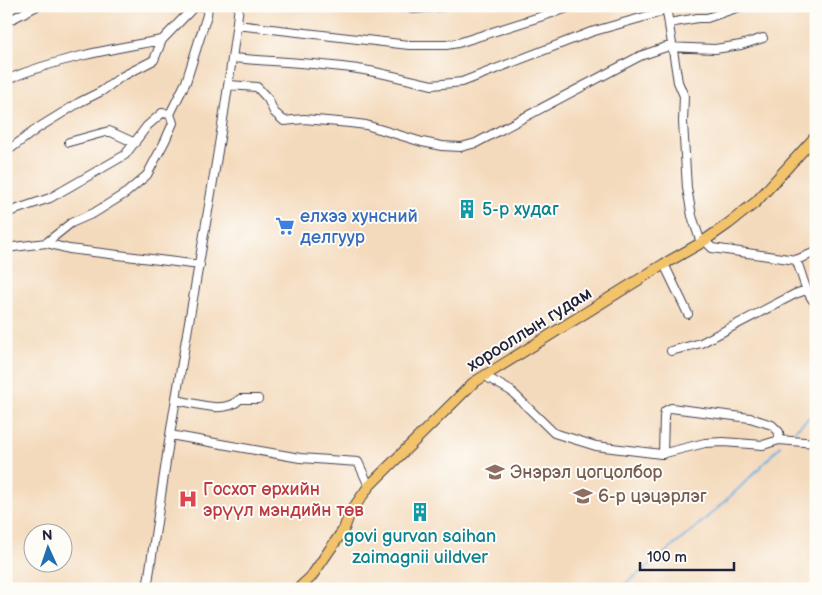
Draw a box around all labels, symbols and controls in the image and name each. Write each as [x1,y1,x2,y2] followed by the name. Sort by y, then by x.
[456,198,478,220] building icon: 5-р худаг
[482,199,559,220] place label: 5-р худаг
[300,206,418,248] place label: елхээ хунсний делгуур
[274,215,296,237] supermarket icon: елхээ хунсний делгуур
[463,283,596,376] street label: хорооллын гудам
[484,461,506,483] school or university icon: Энэрэл цогцолбор
[510,462,663,483] place label: Энэрэл цогцолбор
[203,479,364,521] place label: Госхот өрхийн эрүүл мэндийн төв
[572,485,594,507] school or university icon: 6-р цэцэрлэг
[598,486,707,507] place label: 6-р цэцэрлэг
[177,488,199,510] hospital icon: Госхот өрхийн эрүүл мэндийн төв
[409,501,431,523] building icon: govi gurvan saihan zaimagnii uildver
[22,522,72,572] north arrow
[344,526,496,568] place label: govi gurvan saihan zaimagnii uildver
[42,527,53,544] text: N
[640,540,733,572] scale bar
[647,548,687,567] text: 100 m

